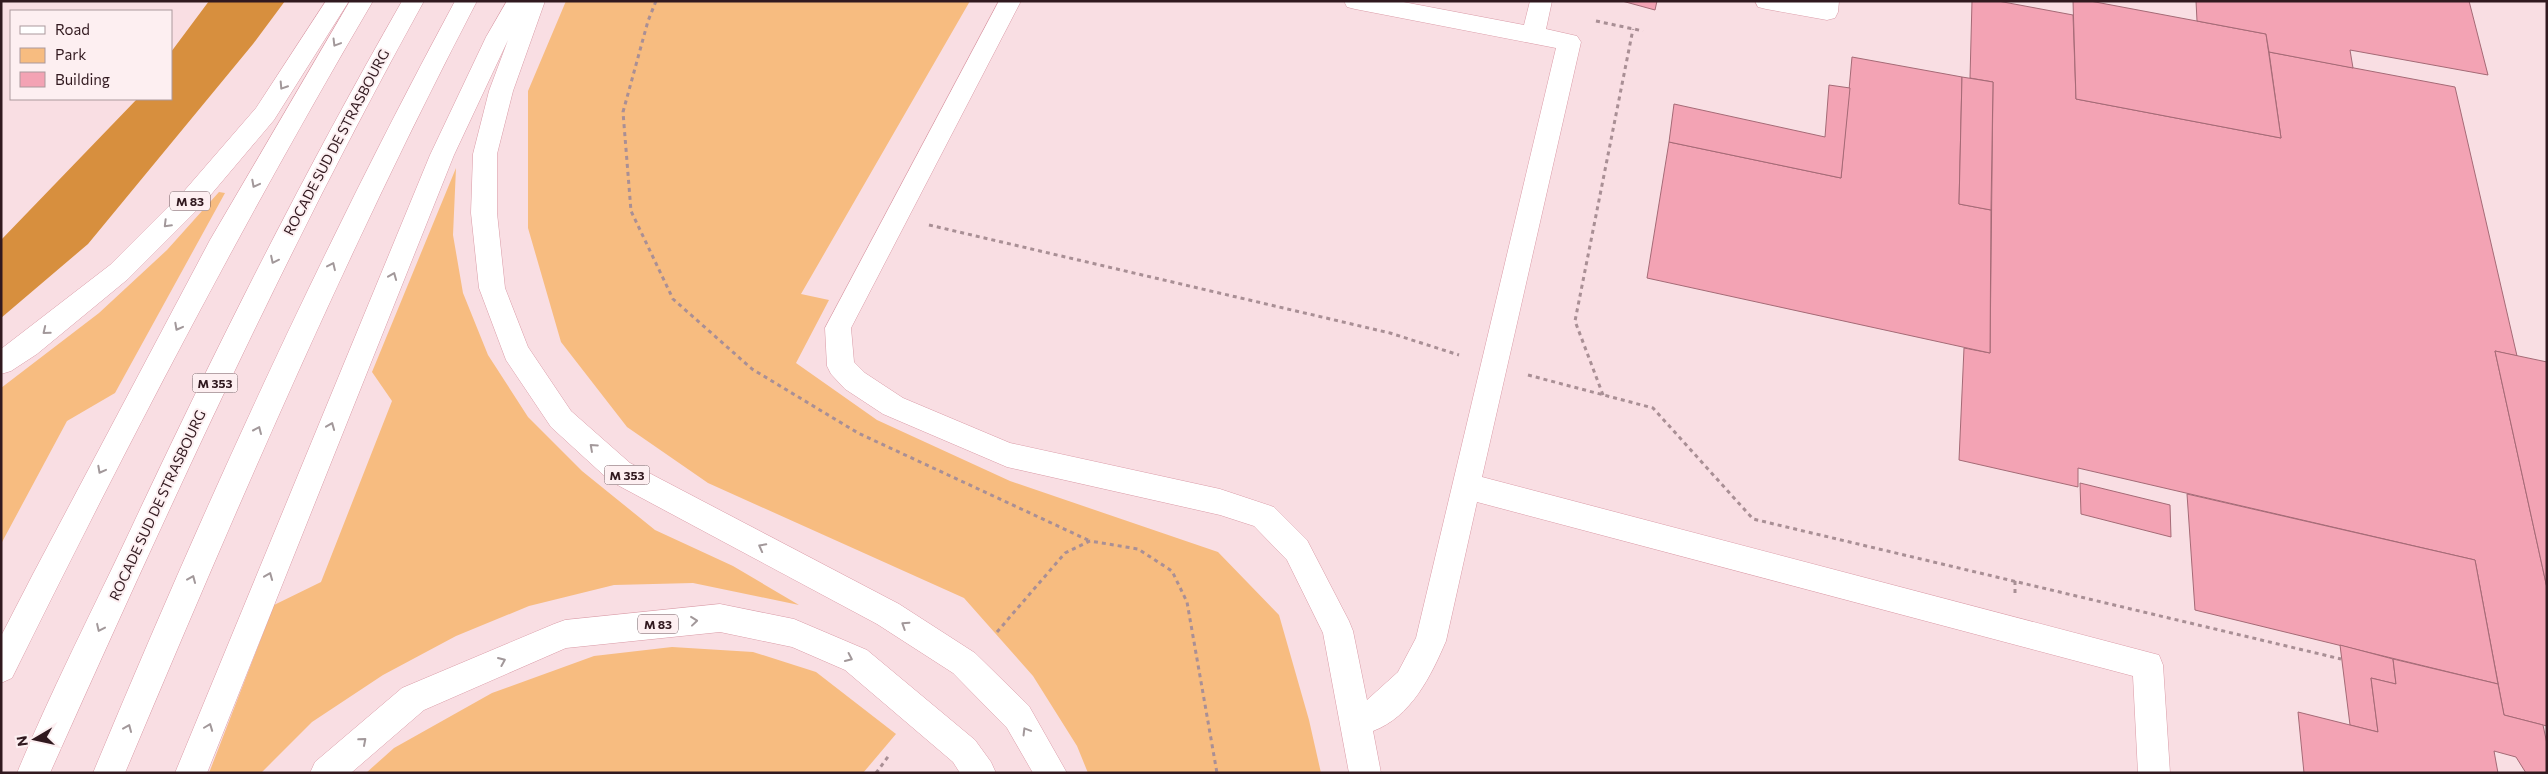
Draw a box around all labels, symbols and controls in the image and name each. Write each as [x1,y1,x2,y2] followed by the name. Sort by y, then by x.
[10,10,172,100] legend
[55,20,90,38] text: Road
[333,37,343,46] one-way arrow
[55,45,86,63] text: Park
[280,46,392,238] street label: ROCADE SUD DE STRASBOURG
[55,70,110,88] text: Building
[279,81,289,90] one-way arrow
[252,178,262,187] one-way arrow
[170,192,210,210] road number: M 83
[164,218,173,227] one-way arrow
[270,255,280,264] one-way arrow
[325,262,336,271] one-way arrow
[386,272,397,281] one-way arrow
[175,321,185,330] one-way arrow
[42,326,51,335] one-way arrow
[192,373,238,392] road number: M 353
[105,407,209,603] street label: ROCADE SUD DE STRASBOURG
[325,422,335,431] one-way arrow
[251,426,262,435] one-way arrow
[589,444,598,453] one-way arrow
[97,464,107,473] one-way arrow
[604,466,650,484] road number: M 353
[758,544,767,554] one-way arrow
[264,573,274,581] one-way arrow
[186,575,197,584] one-way arrow
[638,614,678,634] road number: M 83
[690,616,698,627] one-way arrow
[901,622,910,632] one-way arrow
[96,623,106,632] one-way arrow
[844,651,853,661] one-way arrow
[498,656,506,666] one-way arrow
[10,714,60,764] north arrow
[121,724,132,733] one-way arrow
[203,724,213,732] one-way arrow
[1022,727,1032,736] one-way arrow
[12,735,31,748] text: N
[358,738,367,747] one-way arrow

